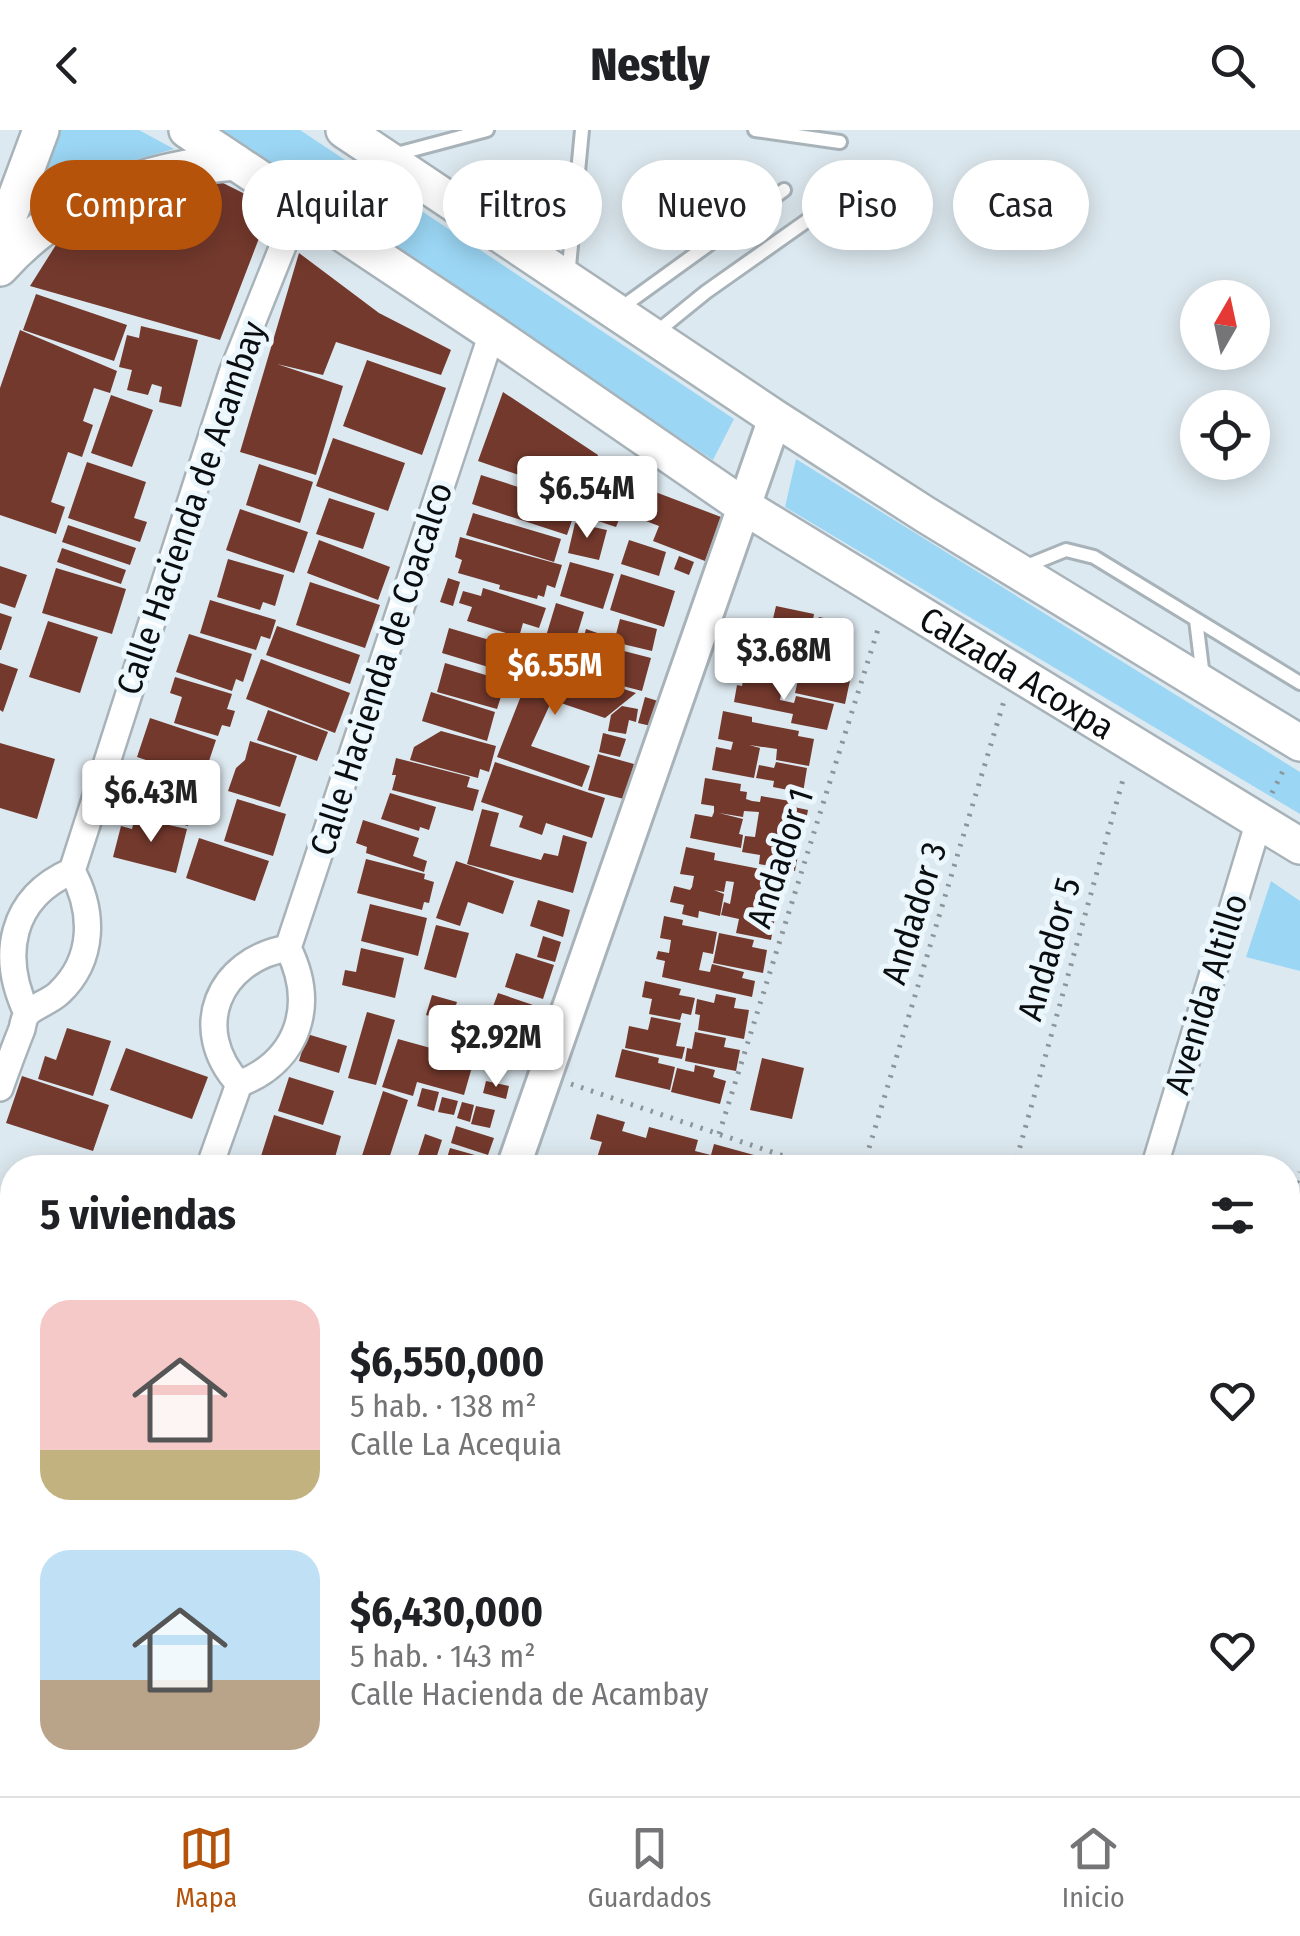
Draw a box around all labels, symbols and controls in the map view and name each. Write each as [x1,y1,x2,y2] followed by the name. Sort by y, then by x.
[40,38,95,93] icon: back
[590,38,710,92] text: Nestly
[1205,38,1260,93] icon: search
[30,160,222,250] chip: Comprar
[242,160,423,250] chip: Alquilar
[443,160,602,250] chip: Filtros
[622,160,782,250] chip: Nuevo
[802,160,933,250] chip: Piso
[953,160,1089,250] chip: Casa
[1180,280,1270,370] north arrow
[1180,280,1270,480] map controls
[107,315,275,700] street label: Calle Hacienda de Acambay
[1180,390,1270,480] button: locate
[506,456,668,541] pin: $6.54M
[539,469,635,507] text: $6.54M
[301,477,461,861] street label: Calle Hacienda de Coacalco
[912,598,1122,748] street label: Calzada Acoxpa
[703,618,865,703] pin: $3.68M
[737,631,831,669] text: $3.68M
[474,633,636,718] pin: $6.55M
[508,646,602,684] text: $6.55M
[70,760,232,845] pin: $6.43M
[104,773,198,811] text: $6.43M
[738,783,822,933] street label: Andador 1
[873,837,955,989] street label: Andador 3
[1009,873,1089,1025] street label: Andador 5
[1156,889,1256,1099] street label: Avenida Altillo
[415,1005,577,1090] pin: $2.92M
[450,1018,542,1056] text: $2.92M
[1205,1188,1260,1243] icon: filters
[40,1190,236,1240] text: 5 viviendas
[350,1337,544,1387] text: $6,550,000
[120,1340,240,1460] icon: home
[1205,1373,1260,1428] icon: heart
[350,1387,537,1425] text: 5 hab. · 138 m²
[350,1425,562,1463] text: Calle La Acequia
[350,1587,543,1637] text: $6,430,000
[120,1590,240,1710] icon: home
[1205,1623,1260,1678] icon: heart
[350,1637,536,1675] text: 5 hab. · 143 m²
[350,1675,708,1713] text: Calle Hacienda de Acambay
[175,1821,237,1914] tab: Mapa
[588,1821,711,1914] tab: Guardados
[1062,1821,1125,1914] tab: Inicio

